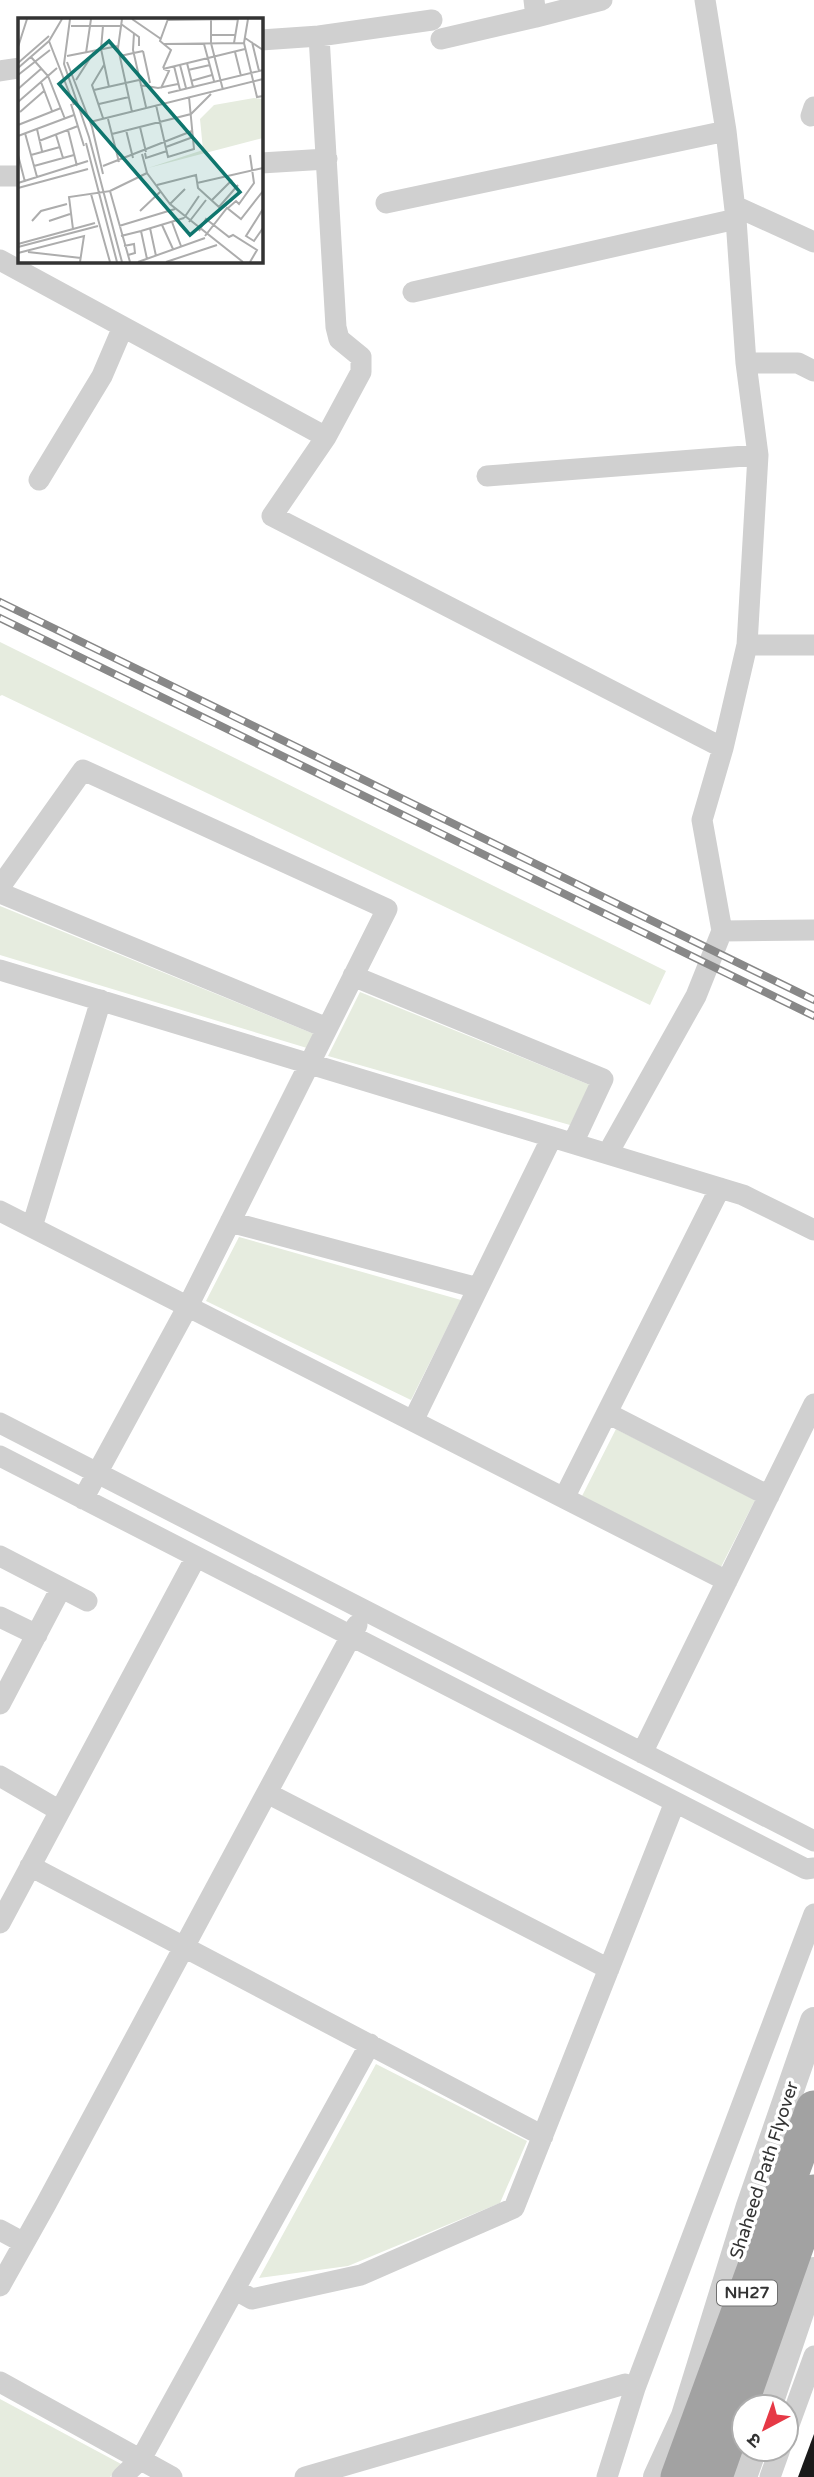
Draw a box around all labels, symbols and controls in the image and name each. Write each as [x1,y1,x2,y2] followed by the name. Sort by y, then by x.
[18,18,262,262] inset map
[725,2078,803,2262] street label: Shaheed Path Flyover
[717,2280,777,2306] road number: NH27
[730,2393,800,2463] north arrow
[742,2428,766,2452] text: उ

